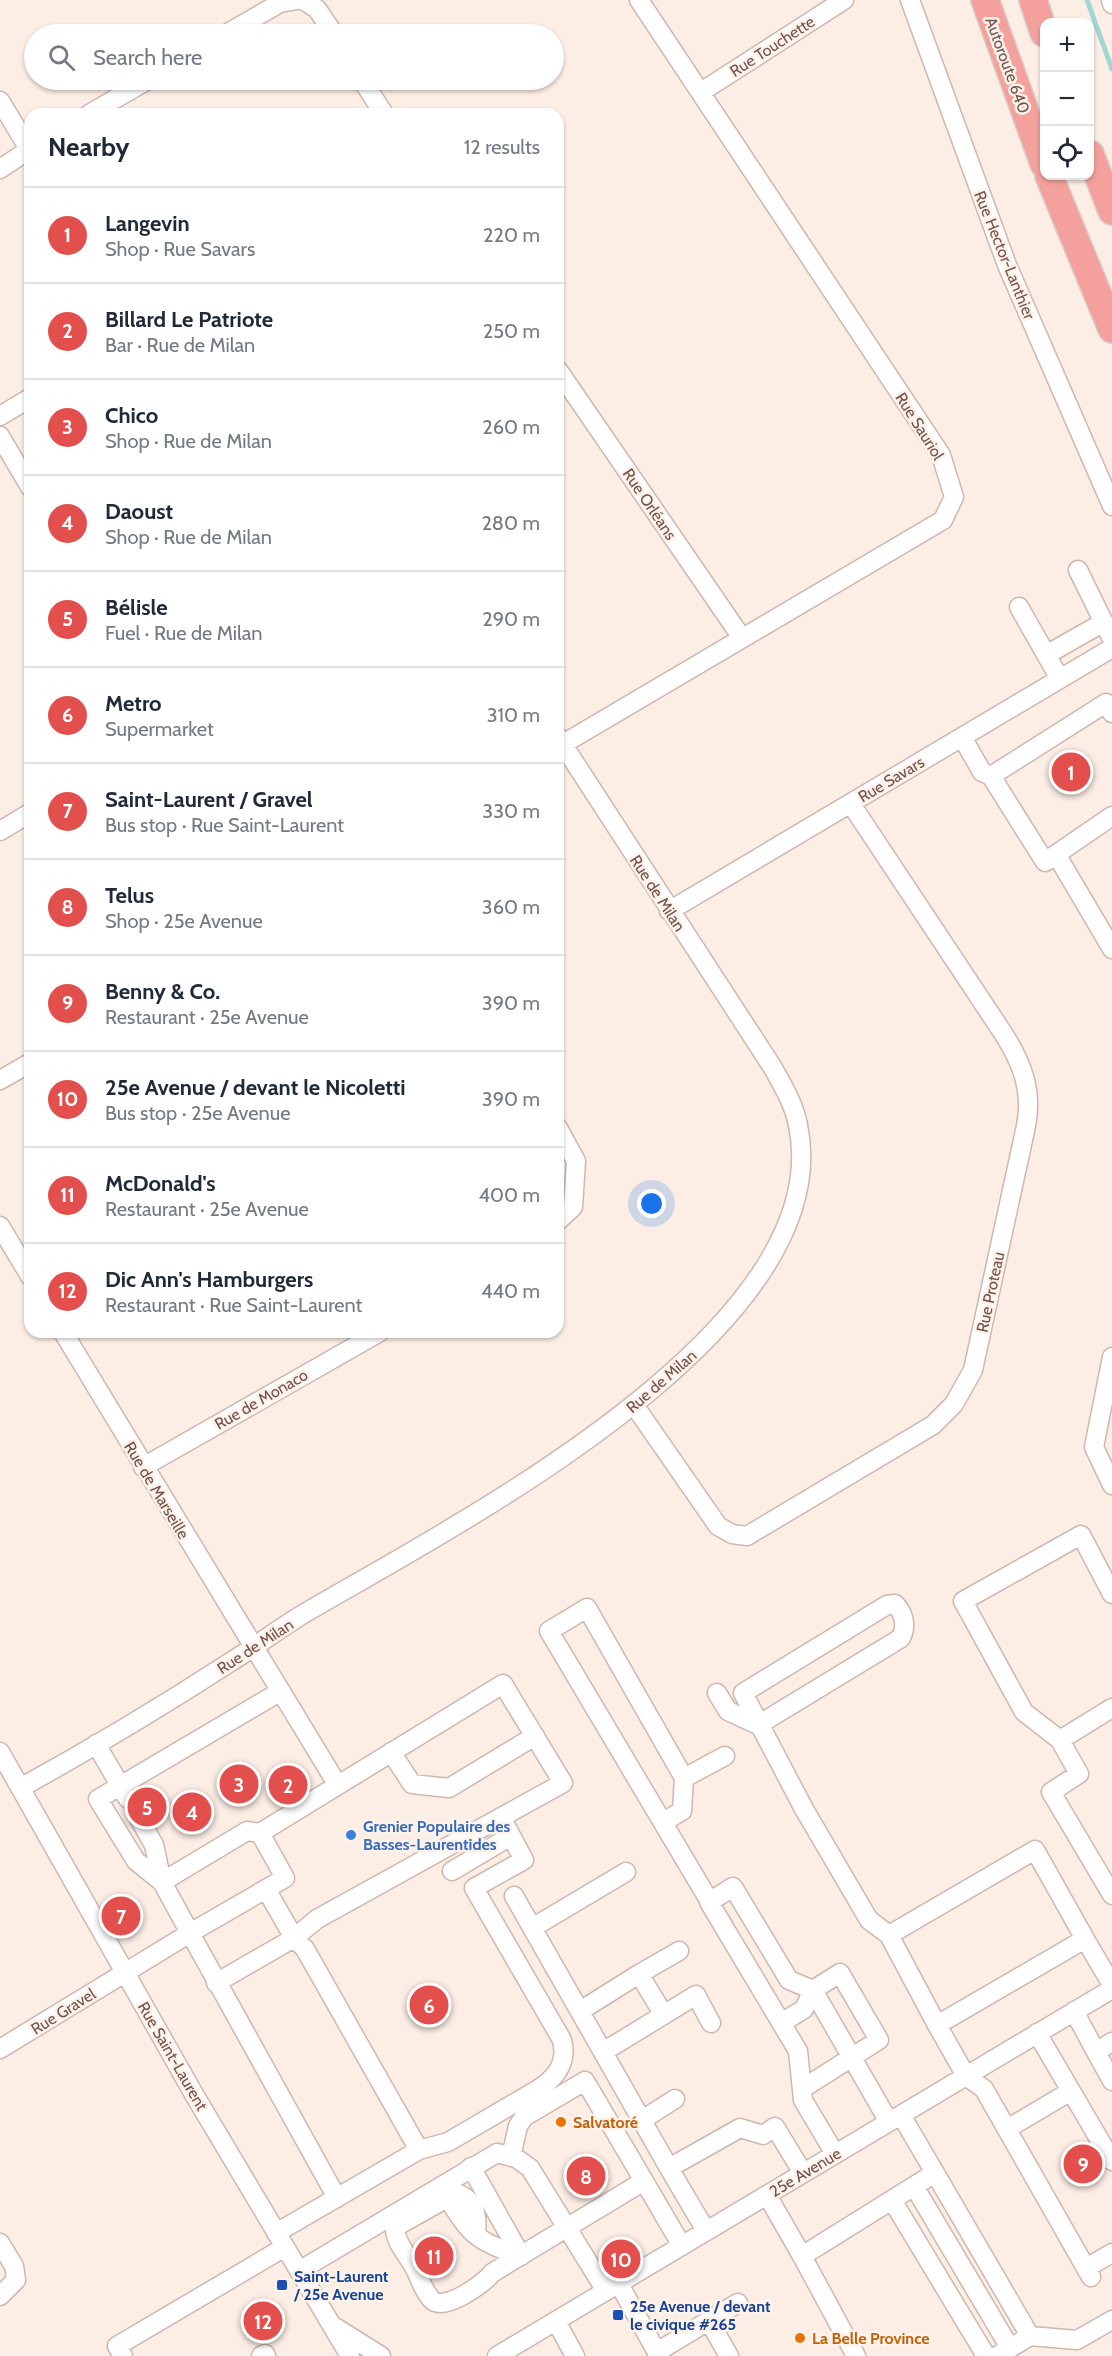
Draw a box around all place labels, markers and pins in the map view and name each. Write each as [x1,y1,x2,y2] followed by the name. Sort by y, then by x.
[1052,750,1090,794] pin: 1
[220,1762,258,1806] pin: 3
[268,1762,308,1808] pin: 2
[128,1784,166,1830] pin: 5
[172,1790,212,1834] pin: 4
[363,1817,510,1854] place label: Grenier Populaire des Basses-Laurentides
[344,1828,358,1842] marker: Grenier Populaire des Basses-Laurentides
[102,1894,140,1938] pin: 7
[410,1982,448,2028] pin: 6
[573,2113,638,2132] place label: Salvatoré
[554,2115,568,2129] marker: Salvatoré
[1064,2142,1102,2186] pin: 9
[566,2154,606,2198] pin: 8
[414,2234,454,2278] pin: 11
[602,2236,640,2282] pin: 10
[293,2267,389,2304] place label: Saint-Laurent / 25e Avenue
[275,2278,289,2292] marker: Saint-Laurent / 25e Avenue
[630,2297,771,2334] place label: 25e Avenue / devant le civique #265
[244,2298,282,2344] pin: 12
[611,2308,625,2322] marker: 25e Avenue / devant le civique #265
[812,2329,930,2348] place label: La Belle Province
[793,2331,807,2345] marker: La Belle Province

